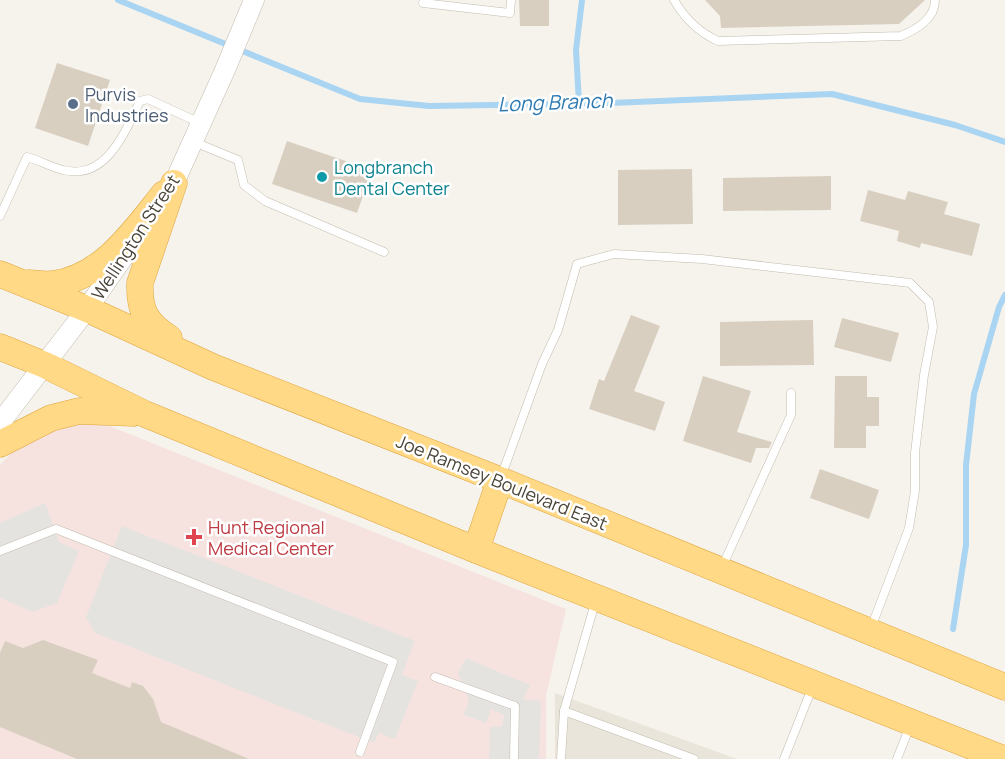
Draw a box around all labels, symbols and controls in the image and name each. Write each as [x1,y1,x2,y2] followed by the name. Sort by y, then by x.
[85,82,169,127] place label: Purvis Industries
[497,86,614,117] water label: Long Branch
[66,97,80,111] marker: Purvis Industries
[334,155,450,200] place label: Longbranch Dental Center
[85,170,185,304] street label: Wellington Street
[315,170,329,184] marker: Longbranch Dental Center
[393,429,611,535] street label: Joe Ramsey Boulevard East
[208,515,334,560] place label: Hunt Regional Medical Center
[185,528,203,546] marker: Hunt Regional Medical Center

